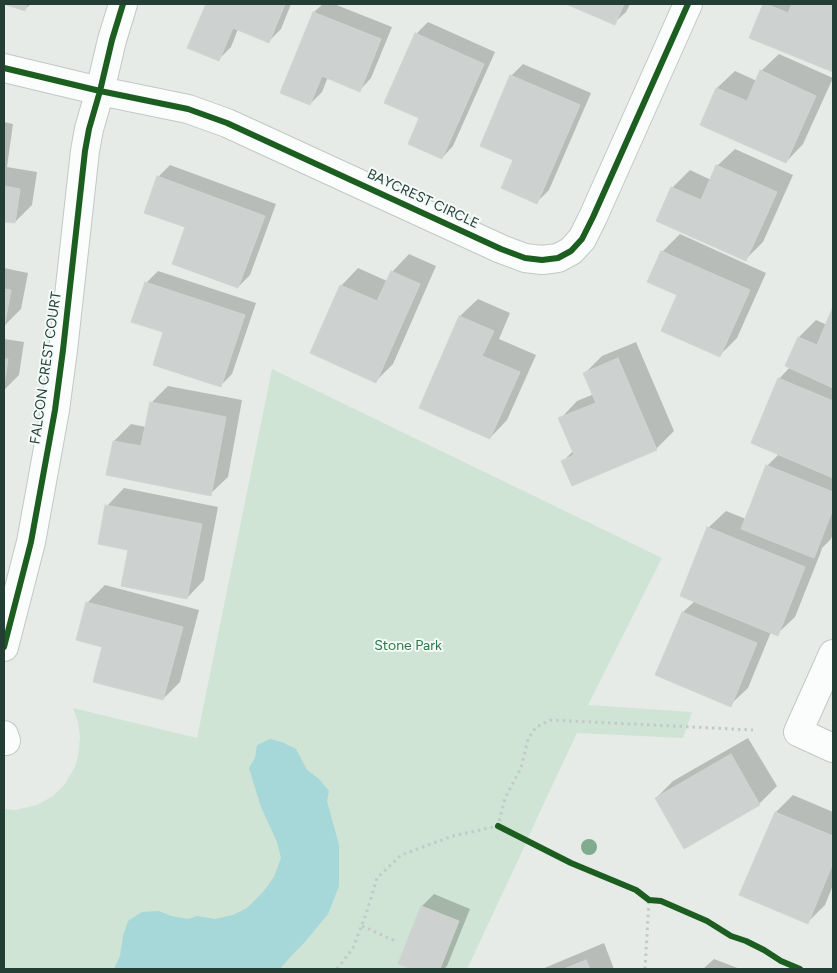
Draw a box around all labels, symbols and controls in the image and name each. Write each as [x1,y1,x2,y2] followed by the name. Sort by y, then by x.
[364,166,482,232] street label: BAYCREST CIRCLE
[27,291,65,445] street label: FALCON CREST COURT
[374,638,442,654] park label: Stone Park

